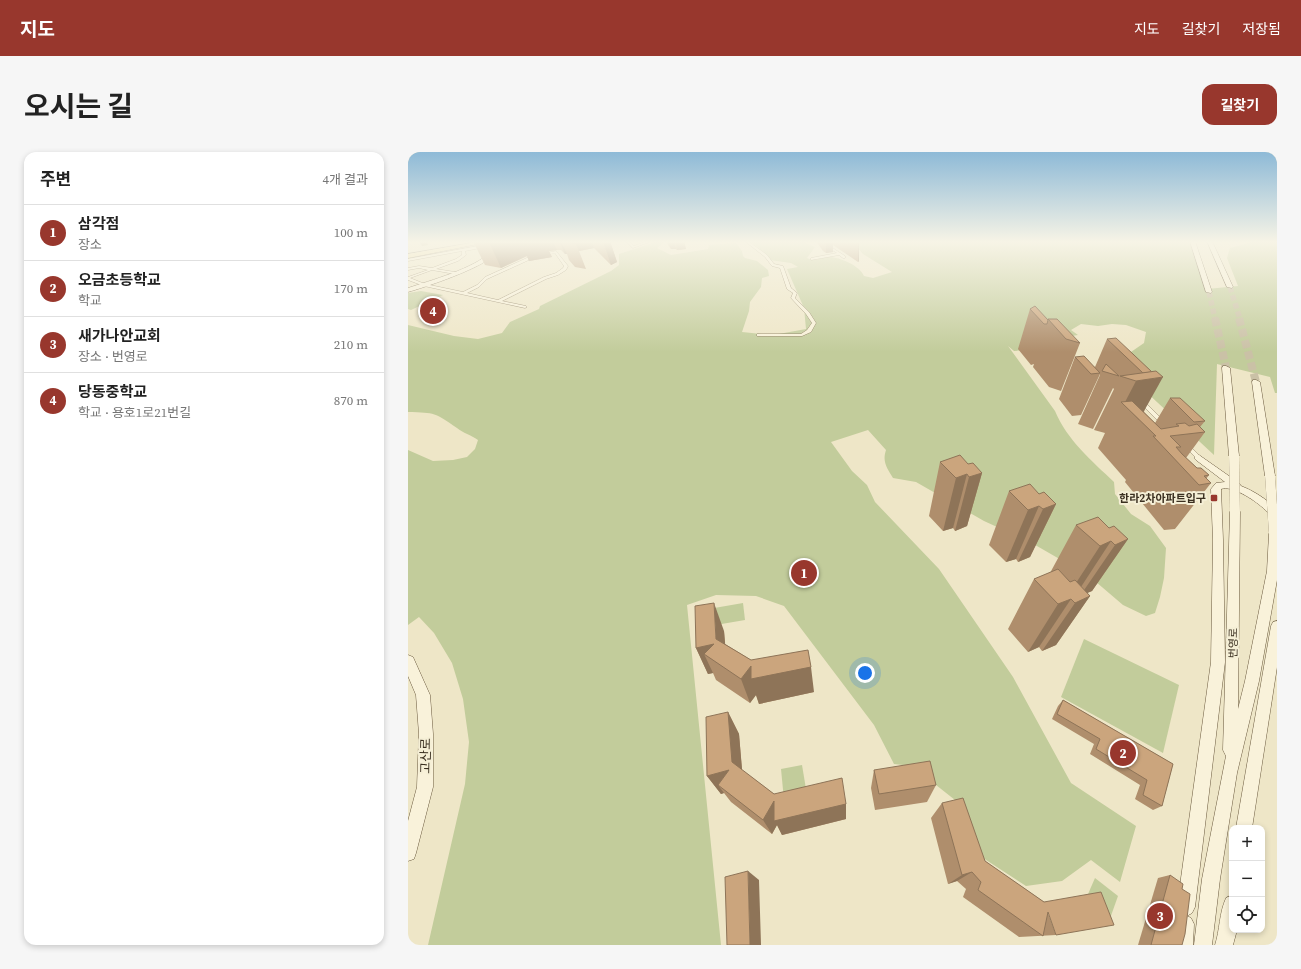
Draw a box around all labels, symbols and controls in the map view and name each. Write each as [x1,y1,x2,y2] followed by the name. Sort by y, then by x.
[20,16,55,42] text: 지도
[1134,19,1160,39] text: 지도
[1182,19,1220,39] text: 길찾기
[1242,19,1281,39] text: 저장됨
[1202,84,1277,125] button: 길찾기
[24,87,133,125] text: 오시는 길
[40,167,71,191] text: 주변
[323,171,368,188] text: 4개 결과
[78,213,119,234] text: 삼각점
[49,224,57,241] text: 1
[334,224,368,241] text: 100 m
[78,236,102,253] text: 장소
[78,269,161,290] text: 오금초등학교
[49,280,57,297] text: 2
[334,280,368,297] text: 170 m
[78,292,102,309] text: 학교
[420,296,446,326] pin: 4
[78,325,161,346] text: 새가나안교회
[49,336,57,353] text: 3
[334,336,368,353] text: 210 m
[78,348,148,365] text: 장소 · 번영로
[78,381,147,402] text: 당동중학교
[49,392,57,409] text: 4
[334,392,368,409] text: 870 m
[78,404,191,421] text: 학교 · 용호1로21번길
[1119,491,1206,506] place label: 한라2차아파트입구
[1209,493,1219,503] marker: 한라2차아파트입구
[791,558,817,588] pin: 1
[1226,628,1241,658] street label: 번영로
[855,663,875,683] your location
[417,738,434,774] street label: 고산로
[1110,738,1136,768] pin: 2
[1229,825,1265,933] map controls
[1229,825,1265,861] button: +
[1229,861,1265,897] button: −
[1229,897,1265,933] button: locate
[1147,901,1173,931] pin: 3

